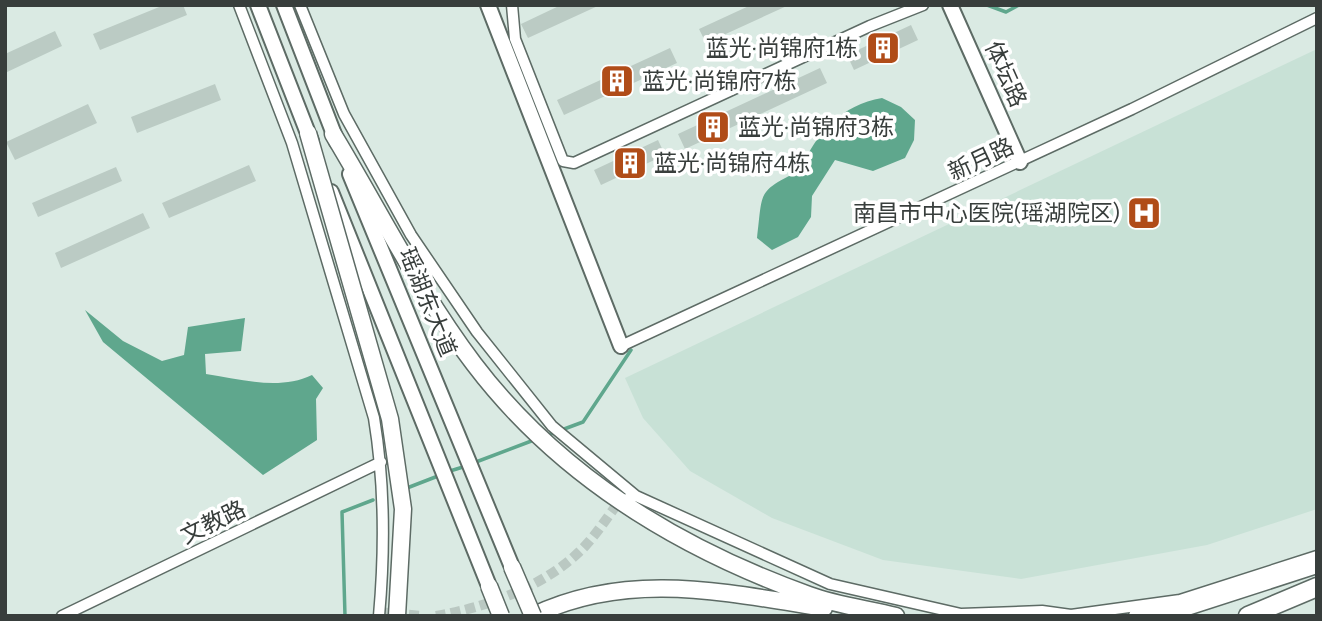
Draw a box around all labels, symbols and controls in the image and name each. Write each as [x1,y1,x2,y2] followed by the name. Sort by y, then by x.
[864,29,902,67] building icon: 蓝光·尚锦府1栋
[706,34,858,62] place label: 蓝光·尚锦府1栋
[979,37,1033,111] street label: 体坛路
[598,62,636,100] building icon: 蓝光·尚锦府7栋
[642,67,796,95] place label: 蓝光·尚锦府7栋
[694,108,732,146] building icon: 蓝光·尚锦府3栋
[738,113,894,141] place label: 蓝光·尚锦府3栋
[944,132,1018,186] street label: 新月路
[611,144,649,182] building icon: 蓝光·尚锦府4栋
[654,149,810,177] place label: 蓝光·尚锦府4栋
[1125,194,1163,232] hospital icon: 南昌市中心医院(瑶湖院区)
[853,199,1120,227] place label: 南昌市中心医院(瑶湖院区)
[393,243,463,361] street label: 瑶湖东大道
[176,494,250,550] street label: 文教路

